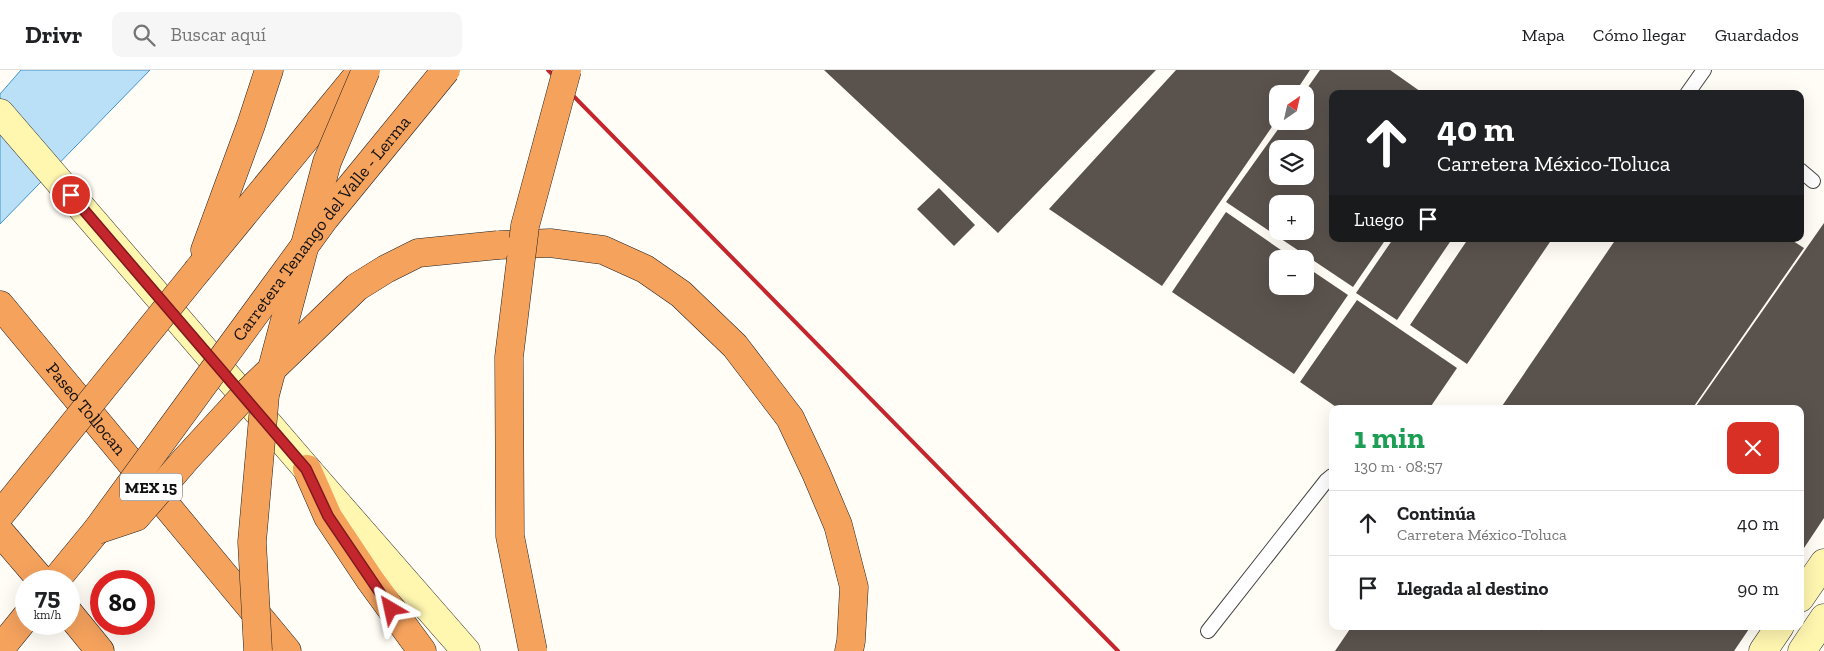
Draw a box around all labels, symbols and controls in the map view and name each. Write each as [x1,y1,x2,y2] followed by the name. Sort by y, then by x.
[112,12,462,57] search box
[25,20,82,49] text: Drivr
[130,21,158,49] icon: search
[170,23,266,46] text: Buscar aquí
[1522,24,1565,46] text: Mapa
[1593,24,1687,46] text: Cómo llegar
[1715,24,1799,46] text: Guardados
[1269,85,1314,130] north arrow
[1269,85,1314,295] map controls
[1437,108,1514,150] text: 40 m
[1354,110,1419,175] icon: ahead
[228,111,415,345] street label: Carretera Tenango del Valle - Lerma
[1269,140,1314,185] button: layers
[1437,150,1671,177] text: Carretera México-Toluca
[50,174,92,216] pin
[57,181,85,209] icon: arrive
[1269,195,1314,240] button: +
[1414,205,1442,233] icon: arrive
[1354,208,1404,231] text: Luego
[1269,250,1314,295] button: −
[41,358,131,460] street label: Paseo Tollocan
[1354,420,1425,456] text: 1 min
[1727,422,1779,474] button: close
[1354,457,1443,476] text: 130 m · 08:57
[120,474,182,501] road number: MEX 15
[1397,502,1476,525] text: Continúa
[1354,509,1382,537] icon: ahead
[1737,512,1779,535] text: 40 m
[1397,525,1567,544] text: Carretera México-Toluca
[90,570,155,635] speed limit sign: 80
[1354,574,1382,602] icon: arrive
[1397,577,1548,600] text: Llegada al destino
[1737,577,1779,600] text: 90 m
[35,581,60,611] text: 75
[364,582,416,634] position arrow
[34,608,61,622] text: km/h

